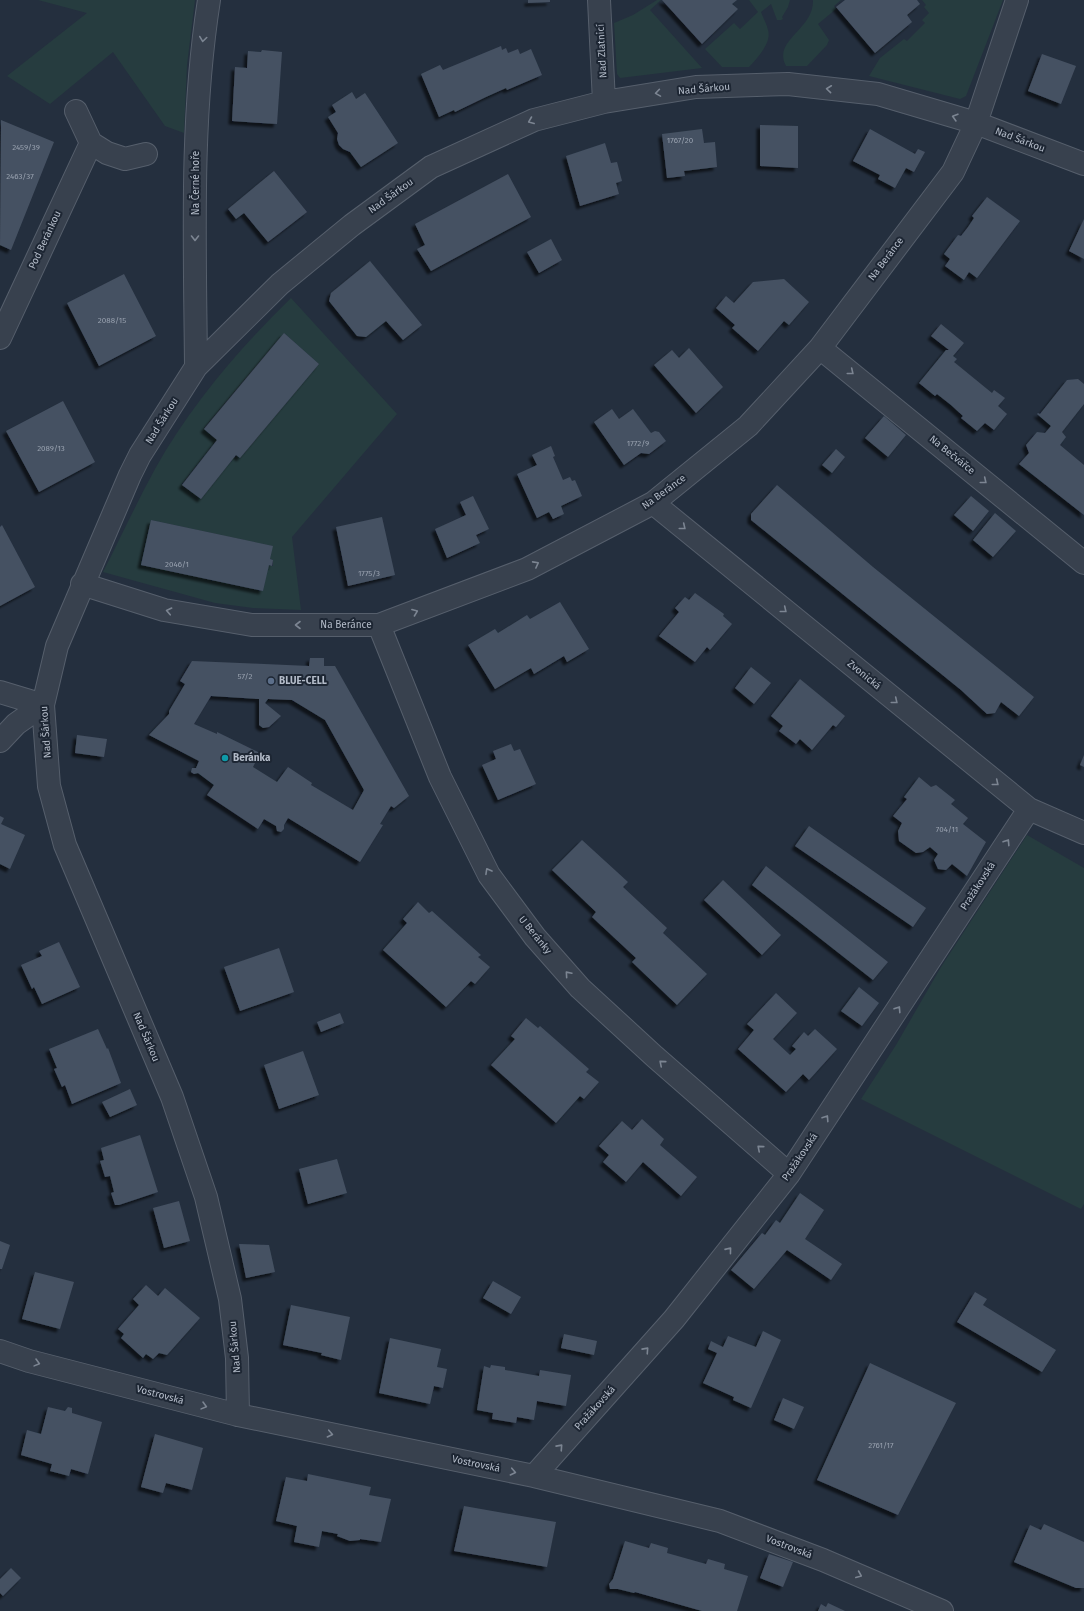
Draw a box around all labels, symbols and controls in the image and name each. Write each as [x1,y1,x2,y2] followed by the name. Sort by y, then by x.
[594,23,609,78] street label: Nad Zlatnicí
[199,35,208,42] one-way arrow
[677,79,731,97] street label: Nad Šárkou
[826,84,832,93] one-way arrow
[655,89,661,97] one-way arrow
[952,113,959,122] one-way arrow
[528,117,535,125] one-way arrow
[993,123,1047,155] street label: Nad Šárkou
[667,136,694,145] house number: 1767/20
[12,143,40,152] house number: 2459/39
[188,151,202,215] street label: Na Černé hoře
[6,172,34,181] house number: 2463/37
[365,174,416,216] street label: Nad Šárkou
[26,209,64,271] street label: Pod Beránkou
[191,235,199,241] one-way arrow
[866,235,906,283] street label: Na Beránce
[98,316,126,325] house number: 2088/15
[846,368,853,375] one-way arrow
[141,395,181,446] street label: Nad Šárkou
[927,433,977,477] street label: Na Bečvářce
[627,439,649,448] house number: 1772/9
[37,444,65,453] house number: 2089/13
[640,472,688,512] street label: Na Beránce
[979,477,986,484] one-way arrow
[678,523,685,530] one-way arrow
[165,560,189,569] house number: 2046/1
[532,561,540,569] one-way arrow
[358,569,380,578] house number: 1775/3
[779,605,786,612] one-way arrow
[166,607,172,615] one-way arrow
[412,608,419,616] one-way arrow
[320,619,372,631] street label: Na Beránce
[295,621,301,629] one-way arrow
[845,658,883,692] street label: Zvonická
[238,672,252,681] house number: 57/2
[279,675,327,687] place label: BLUE-CELL
[266,676,276,686] marker: BLUE-CELL
[891,696,898,703] one-way arrow
[36,705,54,759] street label: Nad Šárkou
[233,751,271,764] place label: Beránka
[220,753,230,763] marker: Beránka
[991,778,999,785] one-way arrow
[936,825,958,834] house number: 704/11
[1002,839,1010,846] one-way arrow
[958,860,998,912] street label: Pražákovská
[485,868,492,876] one-way arrow
[516,913,554,957] street label: U Beránky
[565,971,572,978] one-way arrow
[893,1006,900,1013] one-way arrow
[130,1010,164,1063] street label: Nad Šárkou
[659,1060,667,1067] one-way arrow
[821,1115,829,1122] one-way arrow
[780,1131,820,1183] street label: Pražákovská
[757,1146,765,1153] one-way arrow
[724,1247,731,1254] one-way arrow
[225,1320,243,1374] street label: Nad Šárkou
[642,1347,649,1355] one-way arrow
[34,1359,40,1367] one-way arrow
[135,1383,185,1407] street label: Vostrovská
[572,1384,618,1432] street label: Pražákovská
[200,1402,207,1410] one-way arrow
[327,1430,334,1438] one-way arrow
[868,1441,894,1450] house number: 2761/17
[555,1444,563,1452] one-way arrow
[451,1453,501,1475] street label: Vostrovská
[510,1467,516,1476] one-way arrow
[764,1533,814,1561] street label: Vostrovská
[854,1570,862,1578] one-way arrow

